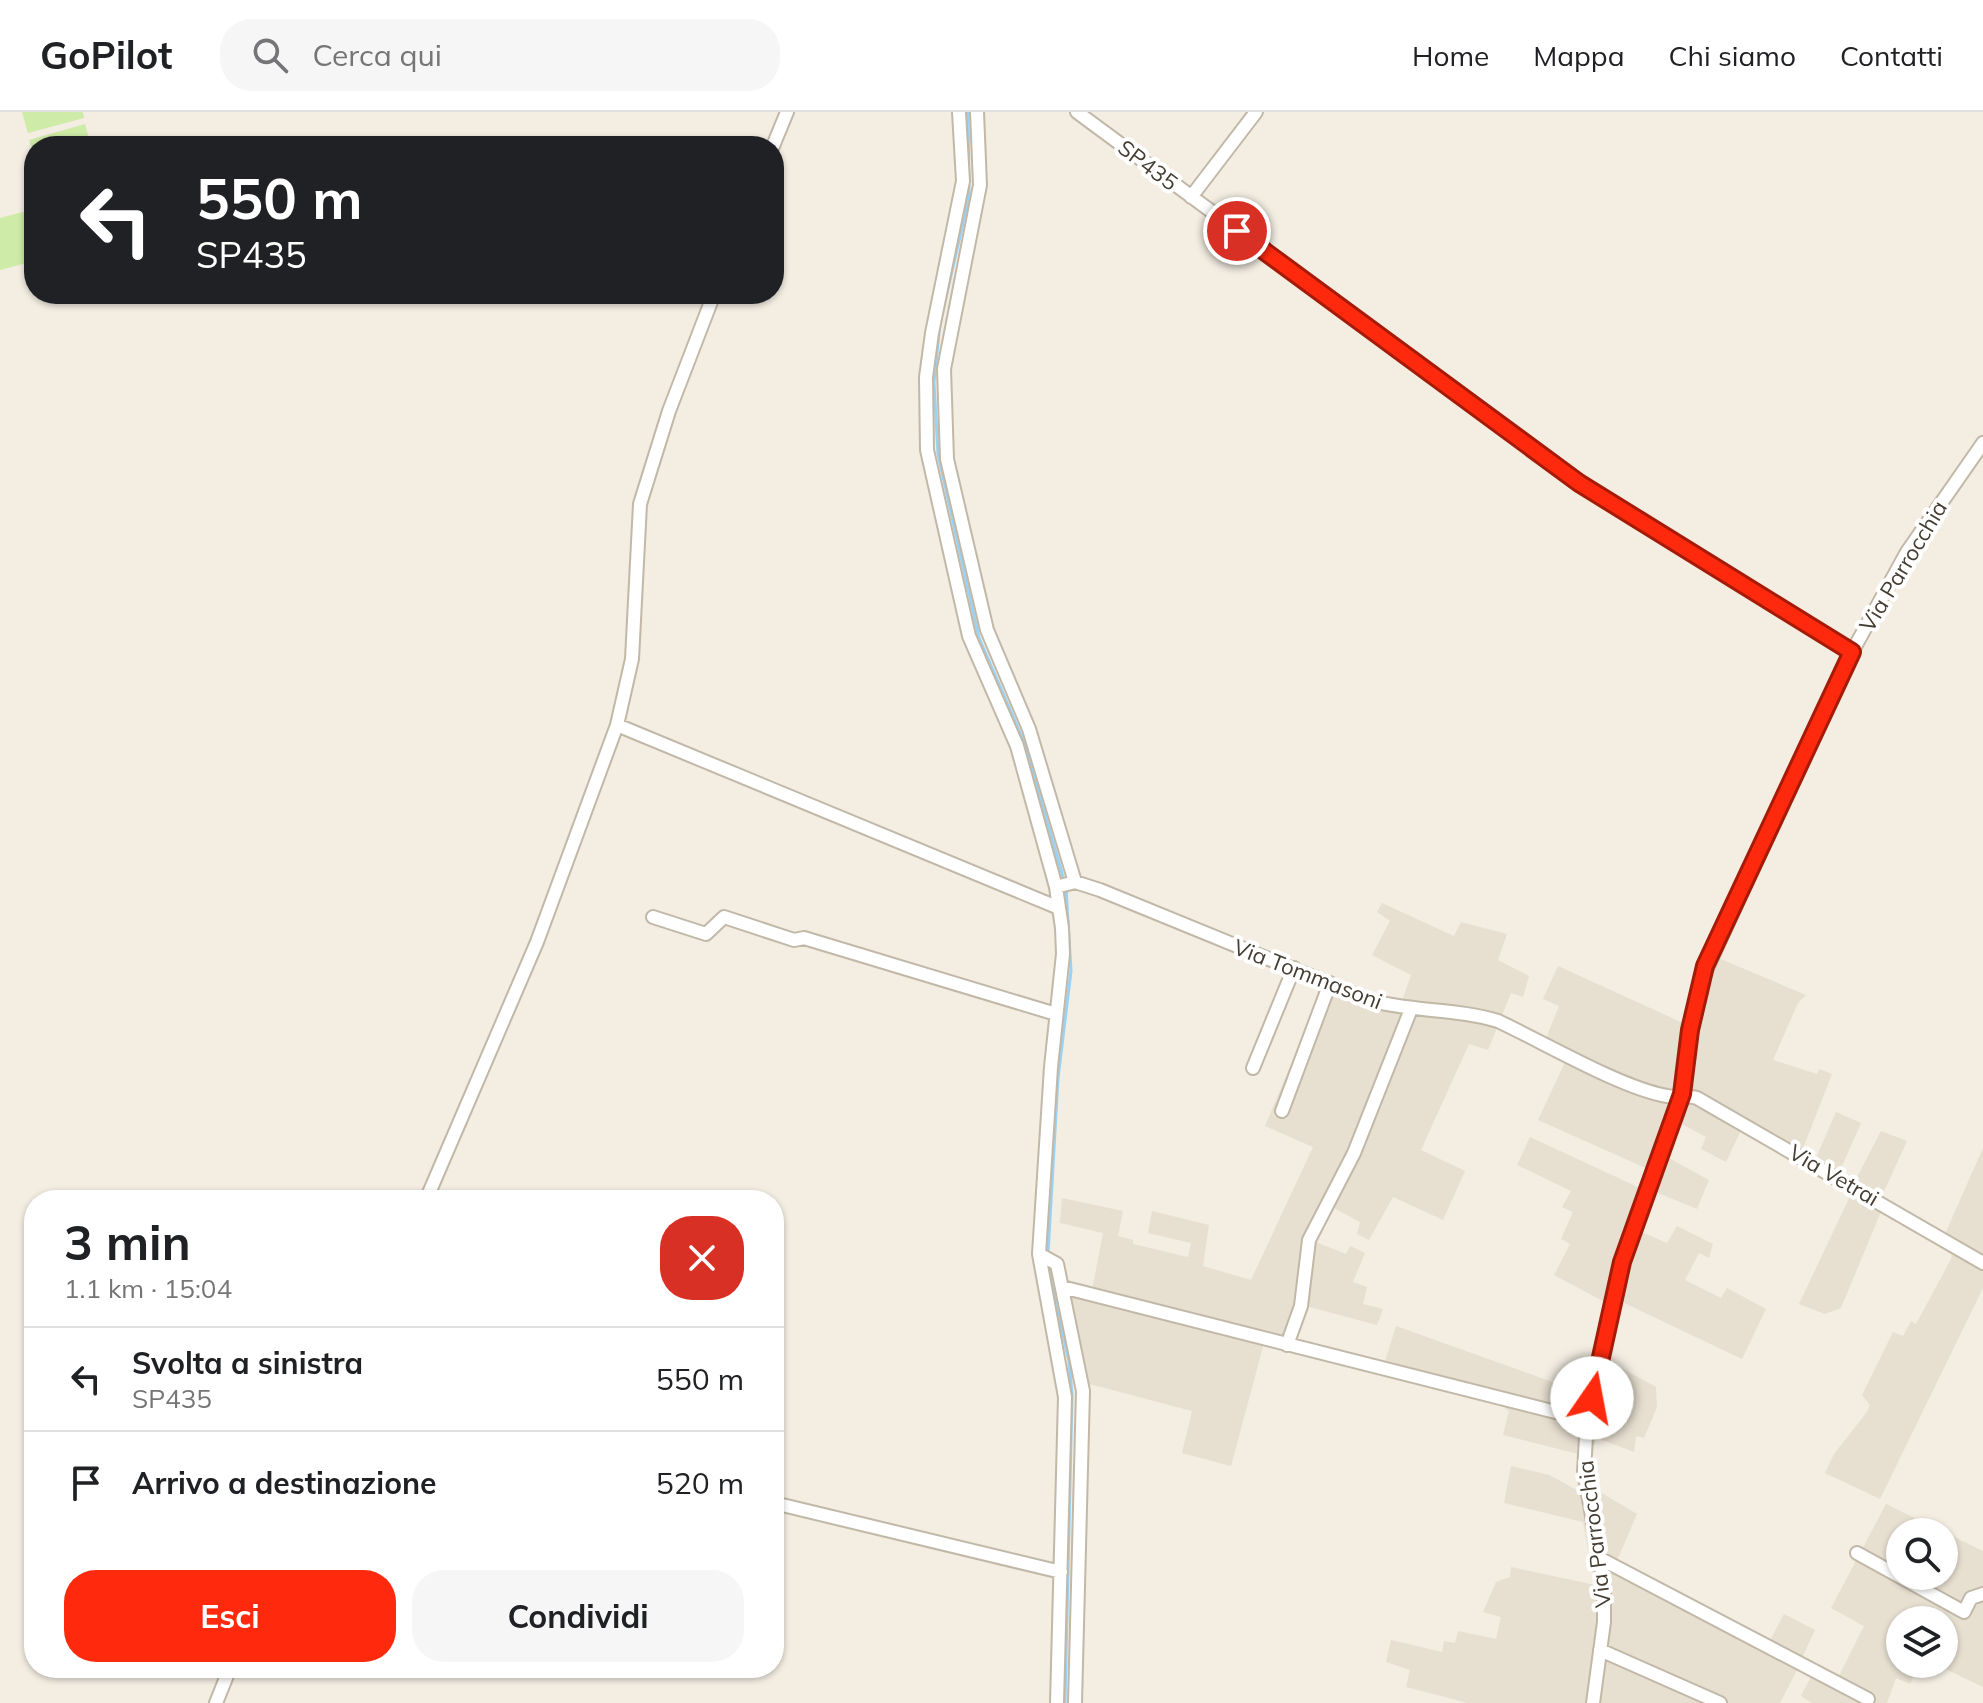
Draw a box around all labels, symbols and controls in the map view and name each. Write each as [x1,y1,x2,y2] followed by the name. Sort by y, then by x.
[220,19,780,91] search box
[40,31,172,79] text: GoPilot
[248,33,292,77] icon: search
[312,36,442,74] text: Cerca qui
[1412,38,1489,73] text: Home
[1533,38,1624,73] text: Mappa
[1668,38,1796,73] text: Chi siamo
[1840,38,1943,73] text: Contatti
[1113,133,1183,197] street label: SP435
[196,163,363,233] text: 550 m
[64,168,168,272] icon: left
[1203,197,1271,265] pin
[1215,209,1259,253] icon: arrive
[196,232,307,277] text: SP435
[1853,495,1953,637] street label: Via Parrocchia
[1230,933,1386,1015] street label: Via Tommasoni
[1784,1138,1884,1212] street label: Via Vetrai
[64,1212,191,1272] text: 3 min
[660,1216,744,1300] button: close
[64,1272,232,1305] text: 1.1 km · 15:04
[132,1344,363,1382] text: Svolta a sinistra
[1550,1356,1634,1440] position arrow
[64,1357,108,1401] icon: left
[656,1360,744,1398] text: 550 m
[132,1382,212,1415] text: SP435
[1571,1459,1617,1609] street label: Via Parrocchia
[64,1461,108,1505] icon: arrive
[132,1464,436,1502] text: Arrivo a destinazione
[656,1464,744,1502] text: 520 m
[1886,1518,1958,1678] map controls
[1886,1518,1958,1590] button: search
[64,1570,396,1662] button: Esci
[412,1570,744,1662] button: Condividi
[1886,1606,1958,1678] button: layers

